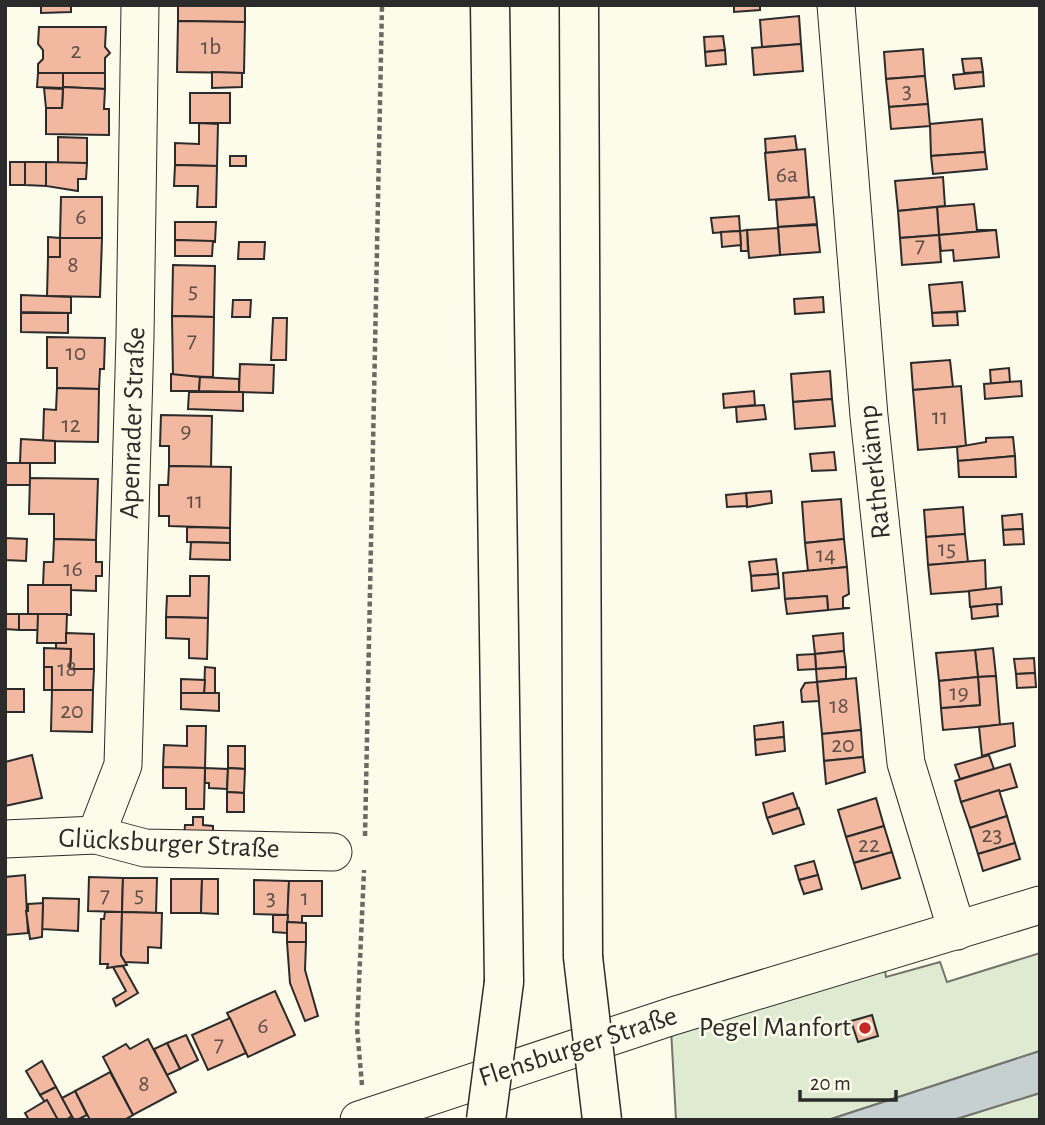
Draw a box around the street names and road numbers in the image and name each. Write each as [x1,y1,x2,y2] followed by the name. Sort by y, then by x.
[116,327,150,519] street label: Apenrader Straße
[854,403,896,541] street label: Ratherkämp
[58,824,280,864] street label: Glücksburger Straße
[475,1002,681,1092] street label: Flensburger Straße

